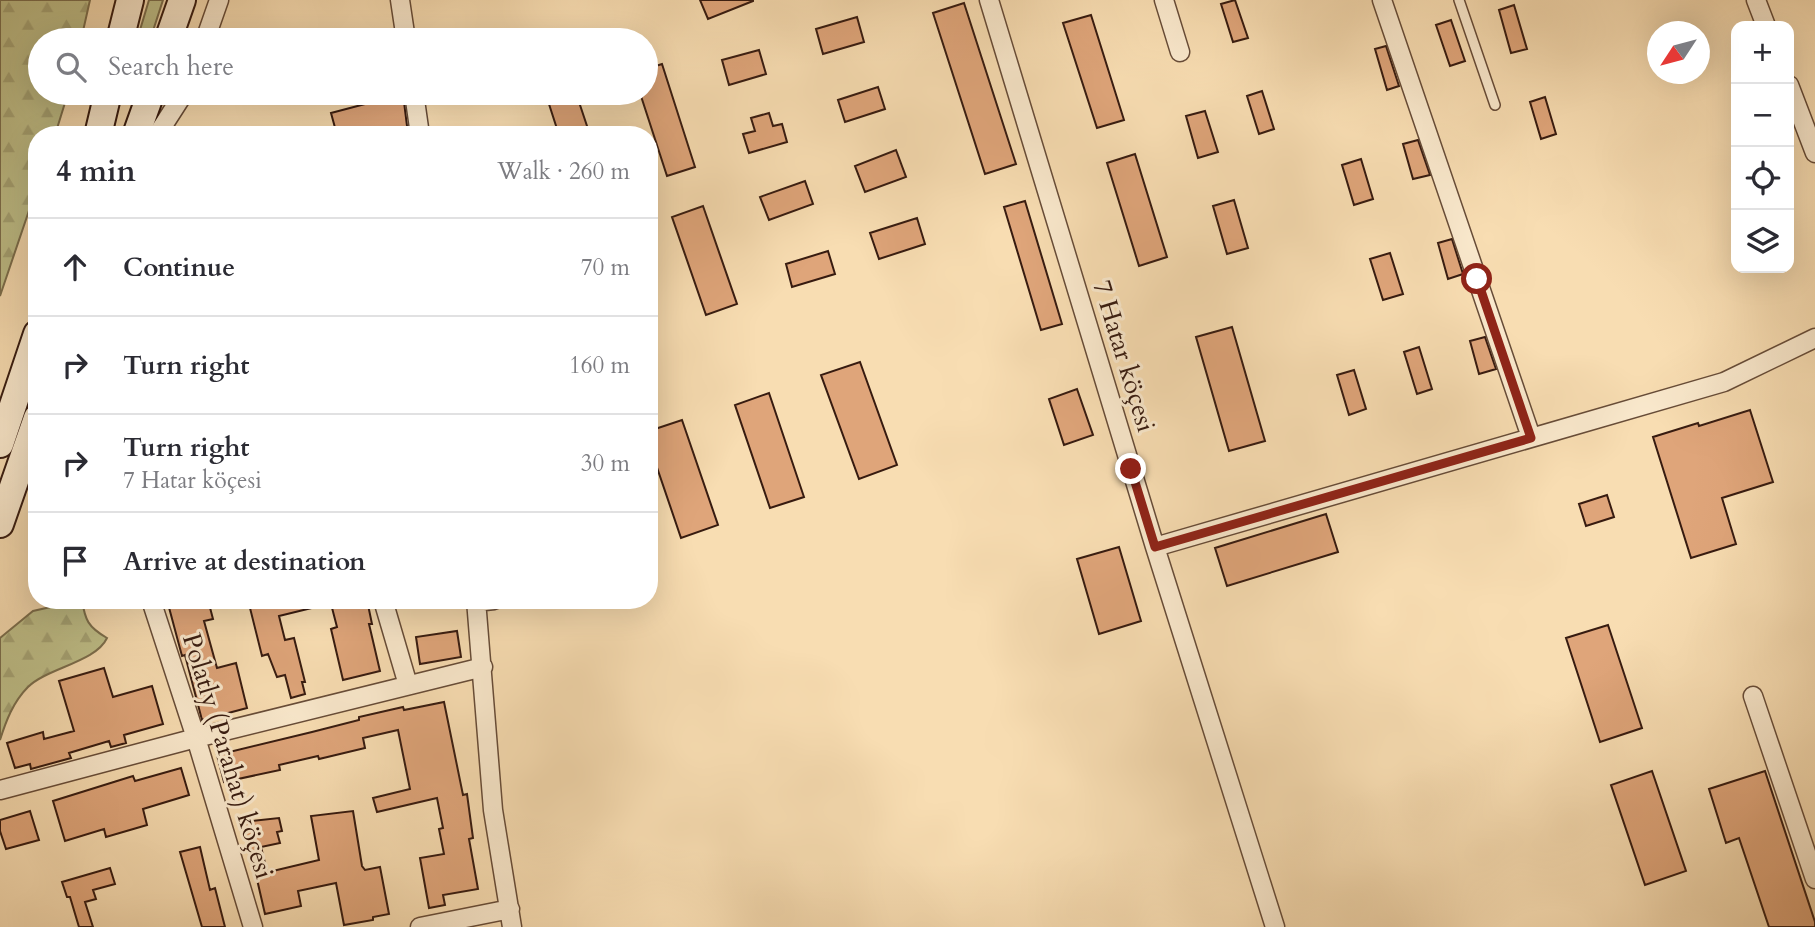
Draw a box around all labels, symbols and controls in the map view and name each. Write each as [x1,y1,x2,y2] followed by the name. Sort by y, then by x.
[1647,21,1710,84] north arrow
[1731,21,1794,273] map controls
[1731,21,1794,84] button: +
[28,28,658,105] search box
[52,48,90,86] icon: search
[108,49,234,84] text: Search here
[1731,84,1794,147] button: −
[1731,147,1794,210] button: locate
[56,151,136,192] text: 4 min
[497,156,630,187] text: Walk · 260 m
[1731,210,1794,273] button: layers
[56,248,94,286] icon: ahead
[123,250,235,285] text: Continue
[581,252,630,283] text: 70 m
[1461,263,1492,294] route start
[1084,276,1164,436] street label: 7 Hatar köçesi
[56,346,94,384] icon: right
[123,348,250,383] text: Turn right
[569,350,630,381] text: 160 m
[123,430,250,465] text: Turn right
[56,444,94,482] icon: right
[581,448,630,479] text: 30 m
[1115,453,1146,484] route end
[123,465,262,496] text: 7 Hatar köçesi
[56,542,94,580] icon: arrive
[123,544,366,579] text: Arrive at destination
[174,629,282,883] street label: Polatly (Parahat) köçesi

